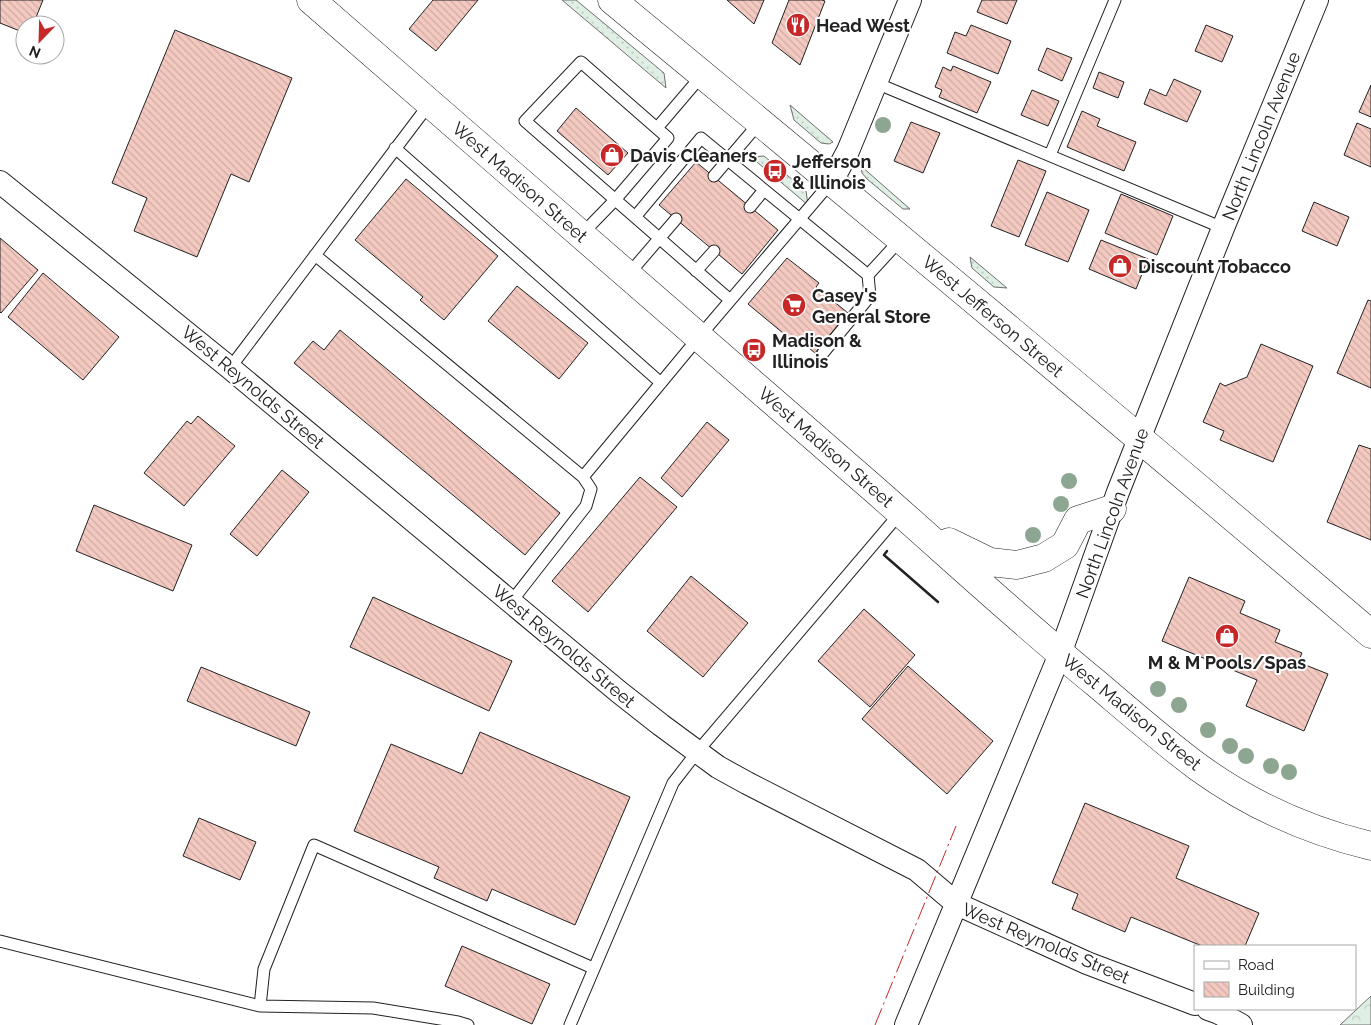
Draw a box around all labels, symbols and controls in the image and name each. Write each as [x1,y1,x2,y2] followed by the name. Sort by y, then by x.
[785,12,811,38] restaurant icon: Head West
[15,15,65,65] north arrow
[816,15,910,36] place label: Head West
[27,43,43,61] text: N
[1218,48,1305,223] street label: North Lincoln Avenue
[448,117,592,247] street label: West Madison Street
[599,142,625,168] shop icon: Davis Cleaners
[630,145,757,166] place label: Davis Cleaners
[792,151,871,193] place label: Jefferson & Illinois
[762,158,788,184] bus stop icon: Jefferson & Illinois
[918,251,1068,381] street label: West Jefferson Street
[1107,253,1133,279] shop icon: Discount Tobacco
[1138,256,1291,277] place label: Discount Tobacco
[812,285,931,327] place label: Casey's General Store
[781,292,807,318] supermarket icon: Casey's General Store
[177,321,329,453] street label: West Reynolds Street
[772,330,862,372] place label: Madison & Illinois
[741,337,767,363] bus stop icon: Madison & Illinois
[754,382,898,512] street label: West Madison Street
[1071,424,1153,601] street label: North Lincoln Avenue
[488,580,640,712] street label: West Reynolds Street
[1214,623,1240,649] shop icon: M & M Pools/Spas
[1058,650,1206,774] street label: West Madison Street
[1148,652,1306,673] place label: M & M Pools/Spas
[959,898,1133,988] street label: West Reynolds Street
[1194,945,1356,1010] legend
[1238,956,1274,974] text: Road
[1238,981,1295,999] text: Building

